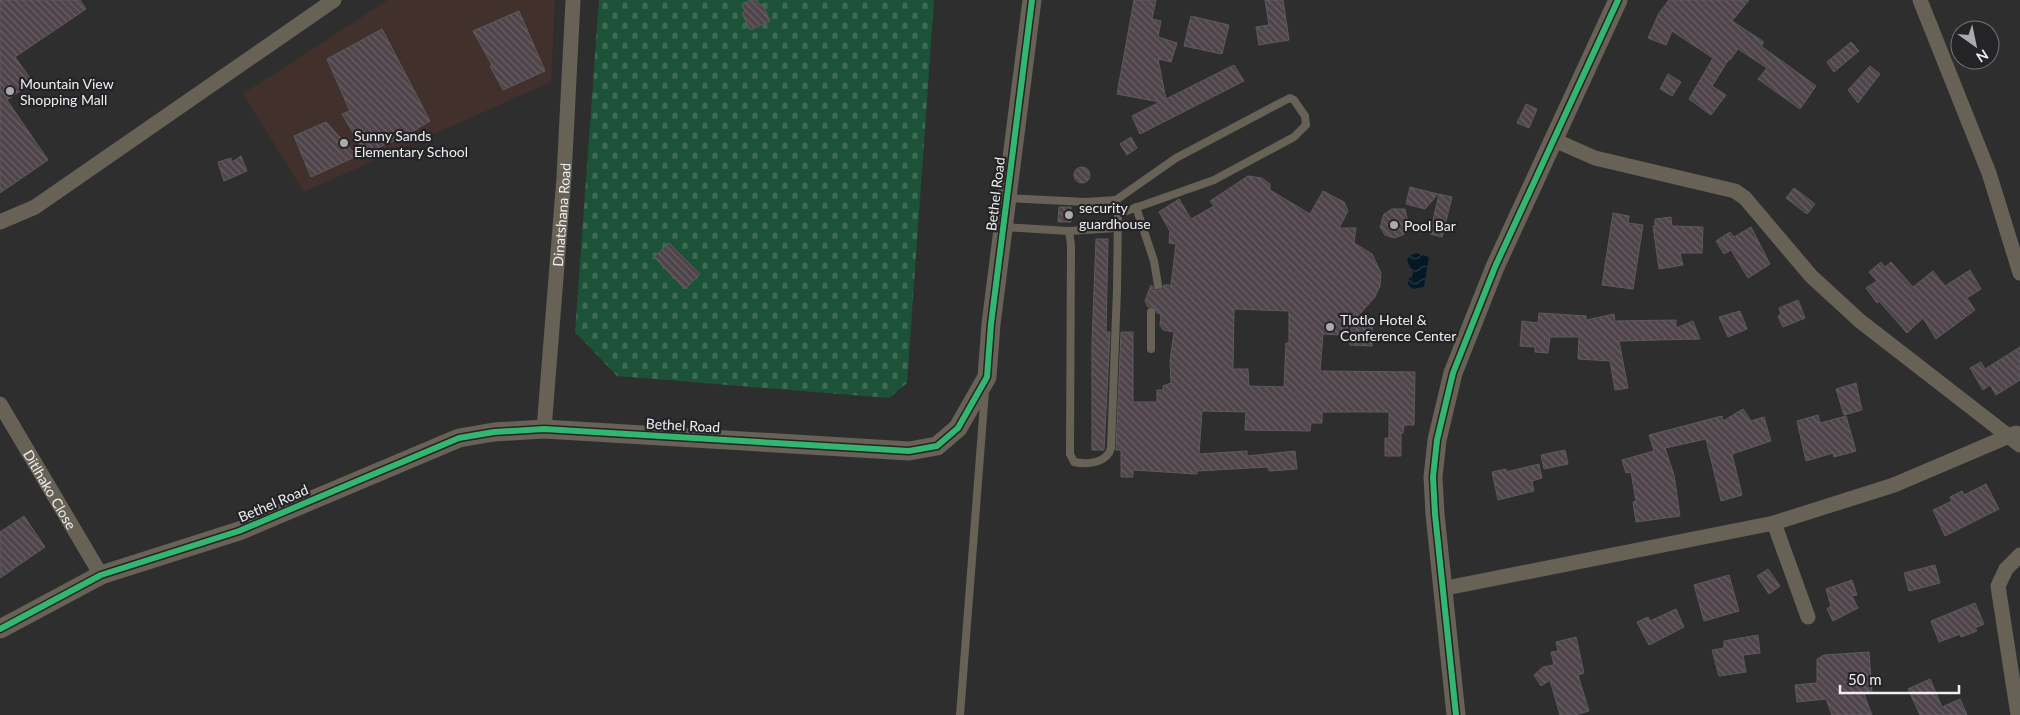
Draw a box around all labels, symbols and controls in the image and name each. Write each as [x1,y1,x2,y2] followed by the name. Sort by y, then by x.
[1950,20,2000,70] north arrow
[1973,46,1992,66] text: N
[20,75,114,108] place label: Mountain View Shopping Mall
[4,85,16,97] marker: Mountain View Shopping Mall
[354,127,468,160] place label: Sunny Sands Elementary School
[338,137,350,149] marker: Sunny Sands Elementary School
[982,156,1008,232] street label: Bethel Road
[548,162,573,267] street label: Dinatshana Road
[1079,199,1151,232] place label: security guardhouse
[1063,209,1075,221] marker: security guardhouse
[1404,217,1456,234] place label: Pool Bar
[1388,219,1400,231] marker: Pool Bar
[1340,311,1456,344] place label: Tlotlo Hotel & Conference Center
[1324,321,1336,333] marker: Tlotlo Hotel & Conference Center
[645,415,721,435] street label: Bethel Road
[20,446,80,532] street label: Ditlhako Close
[235,481,311,525] street label: Bethel Road
[1840,662,1959,694] scale bar
[1848,670,1882,688] text: 50 m

